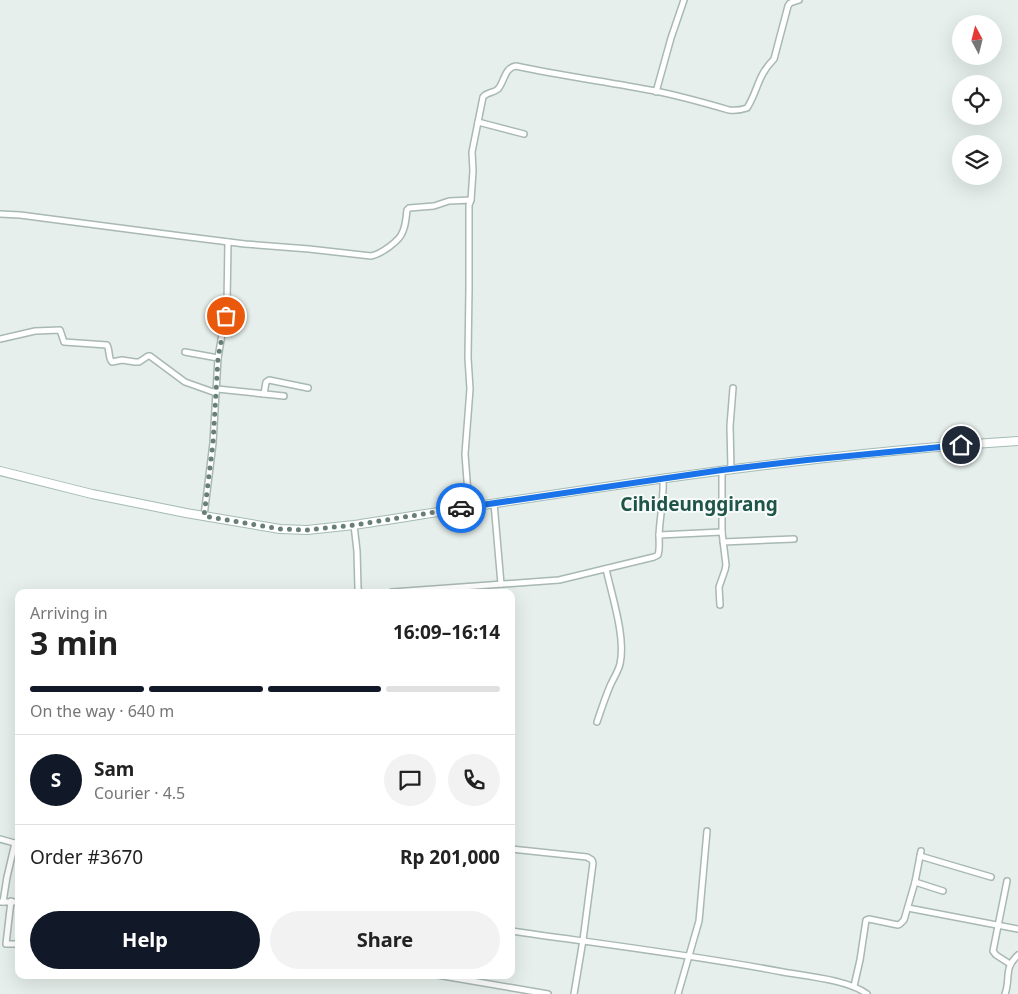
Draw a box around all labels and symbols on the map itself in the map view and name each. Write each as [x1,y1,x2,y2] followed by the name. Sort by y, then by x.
[952,15,1002,65] north arrow
[205,295,247,337] pin
[940,424,982,466] pin
[436,483,486,533] courier
[620,491,778,517] district label: Cihideunggirang

